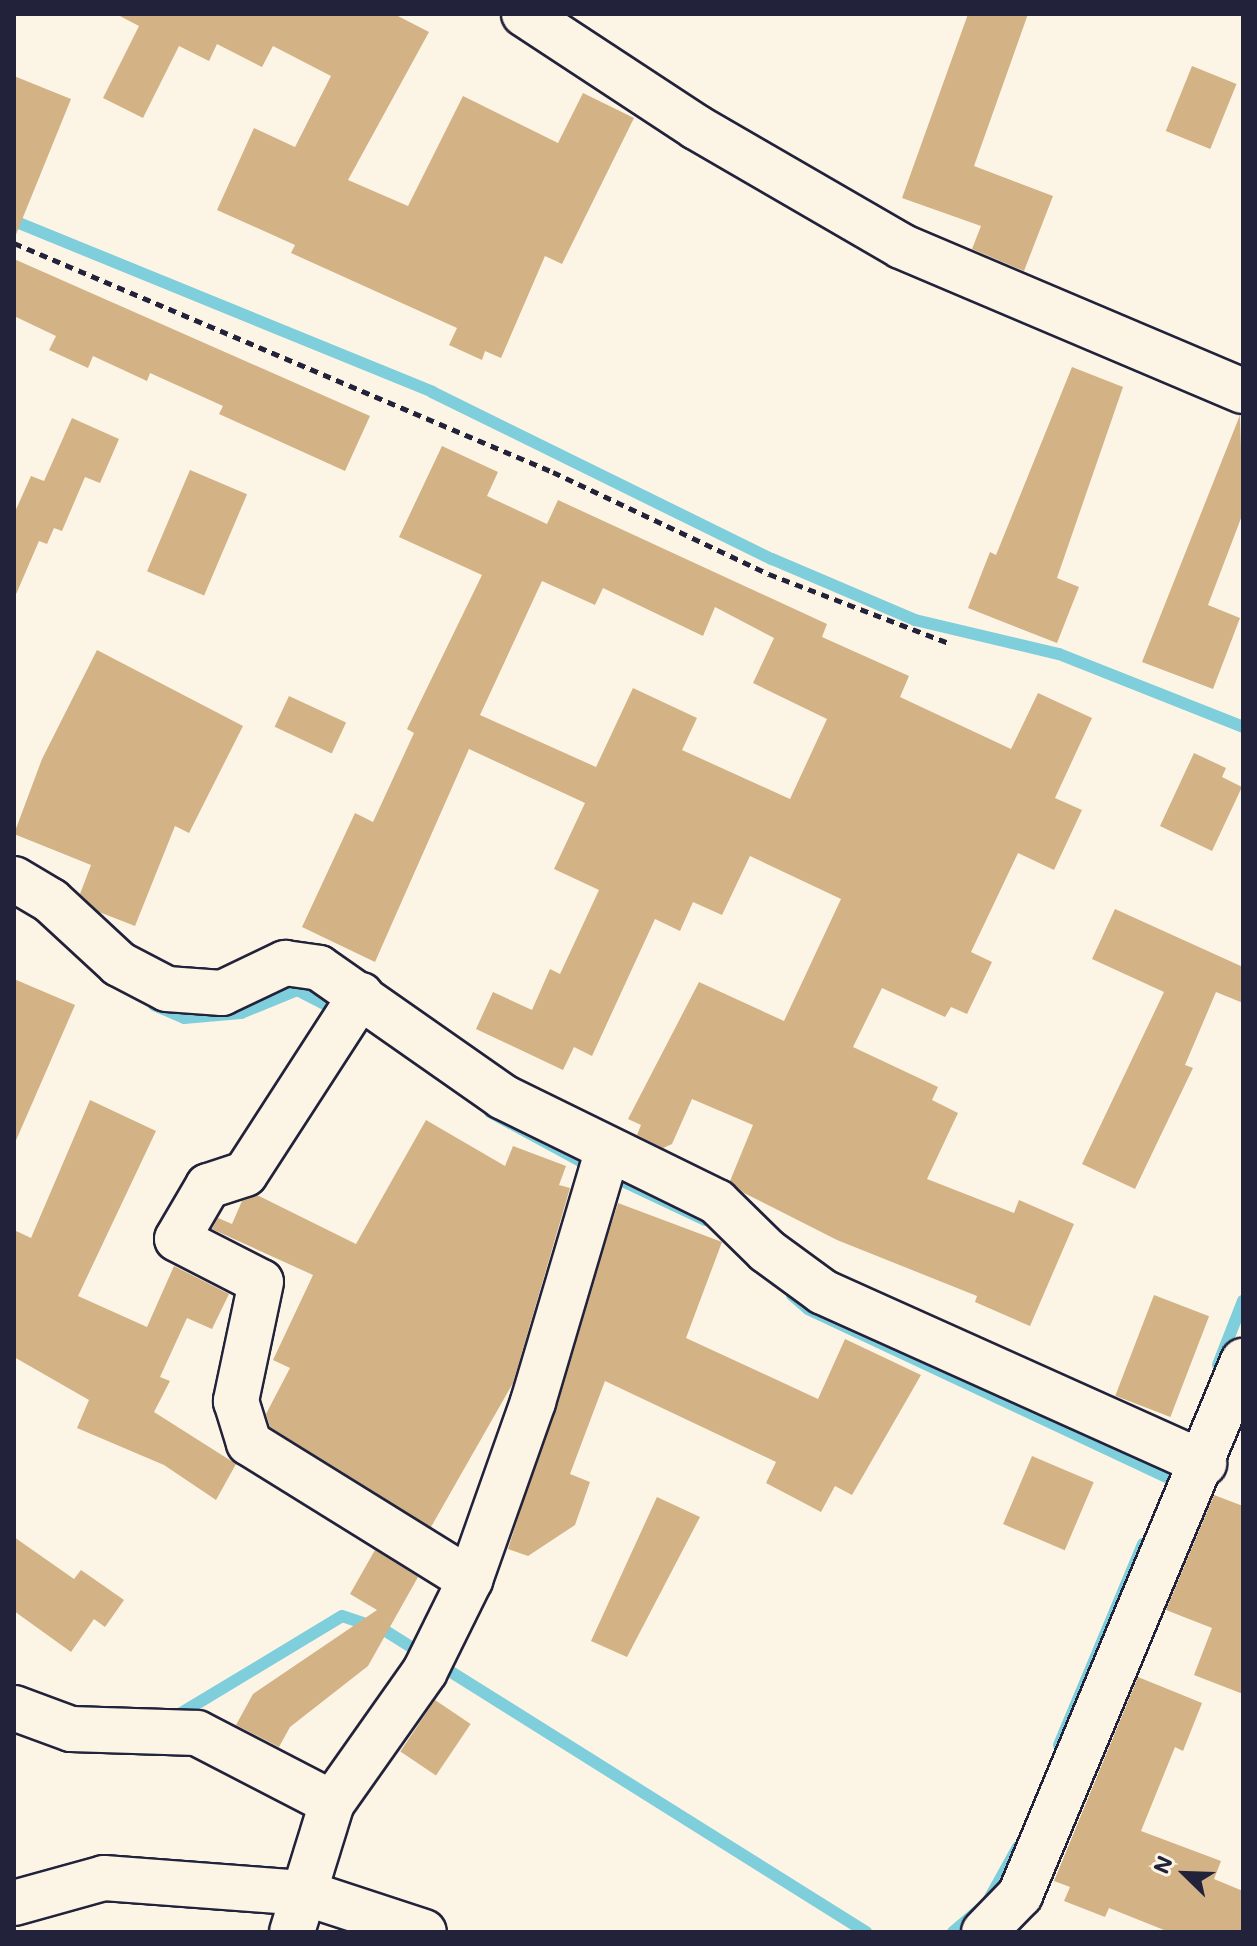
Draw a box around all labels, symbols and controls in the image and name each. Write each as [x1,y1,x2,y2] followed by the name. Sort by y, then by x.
[1145,1834,1225,1914] north arrow
[1146,1851,1179,1878] text: N

